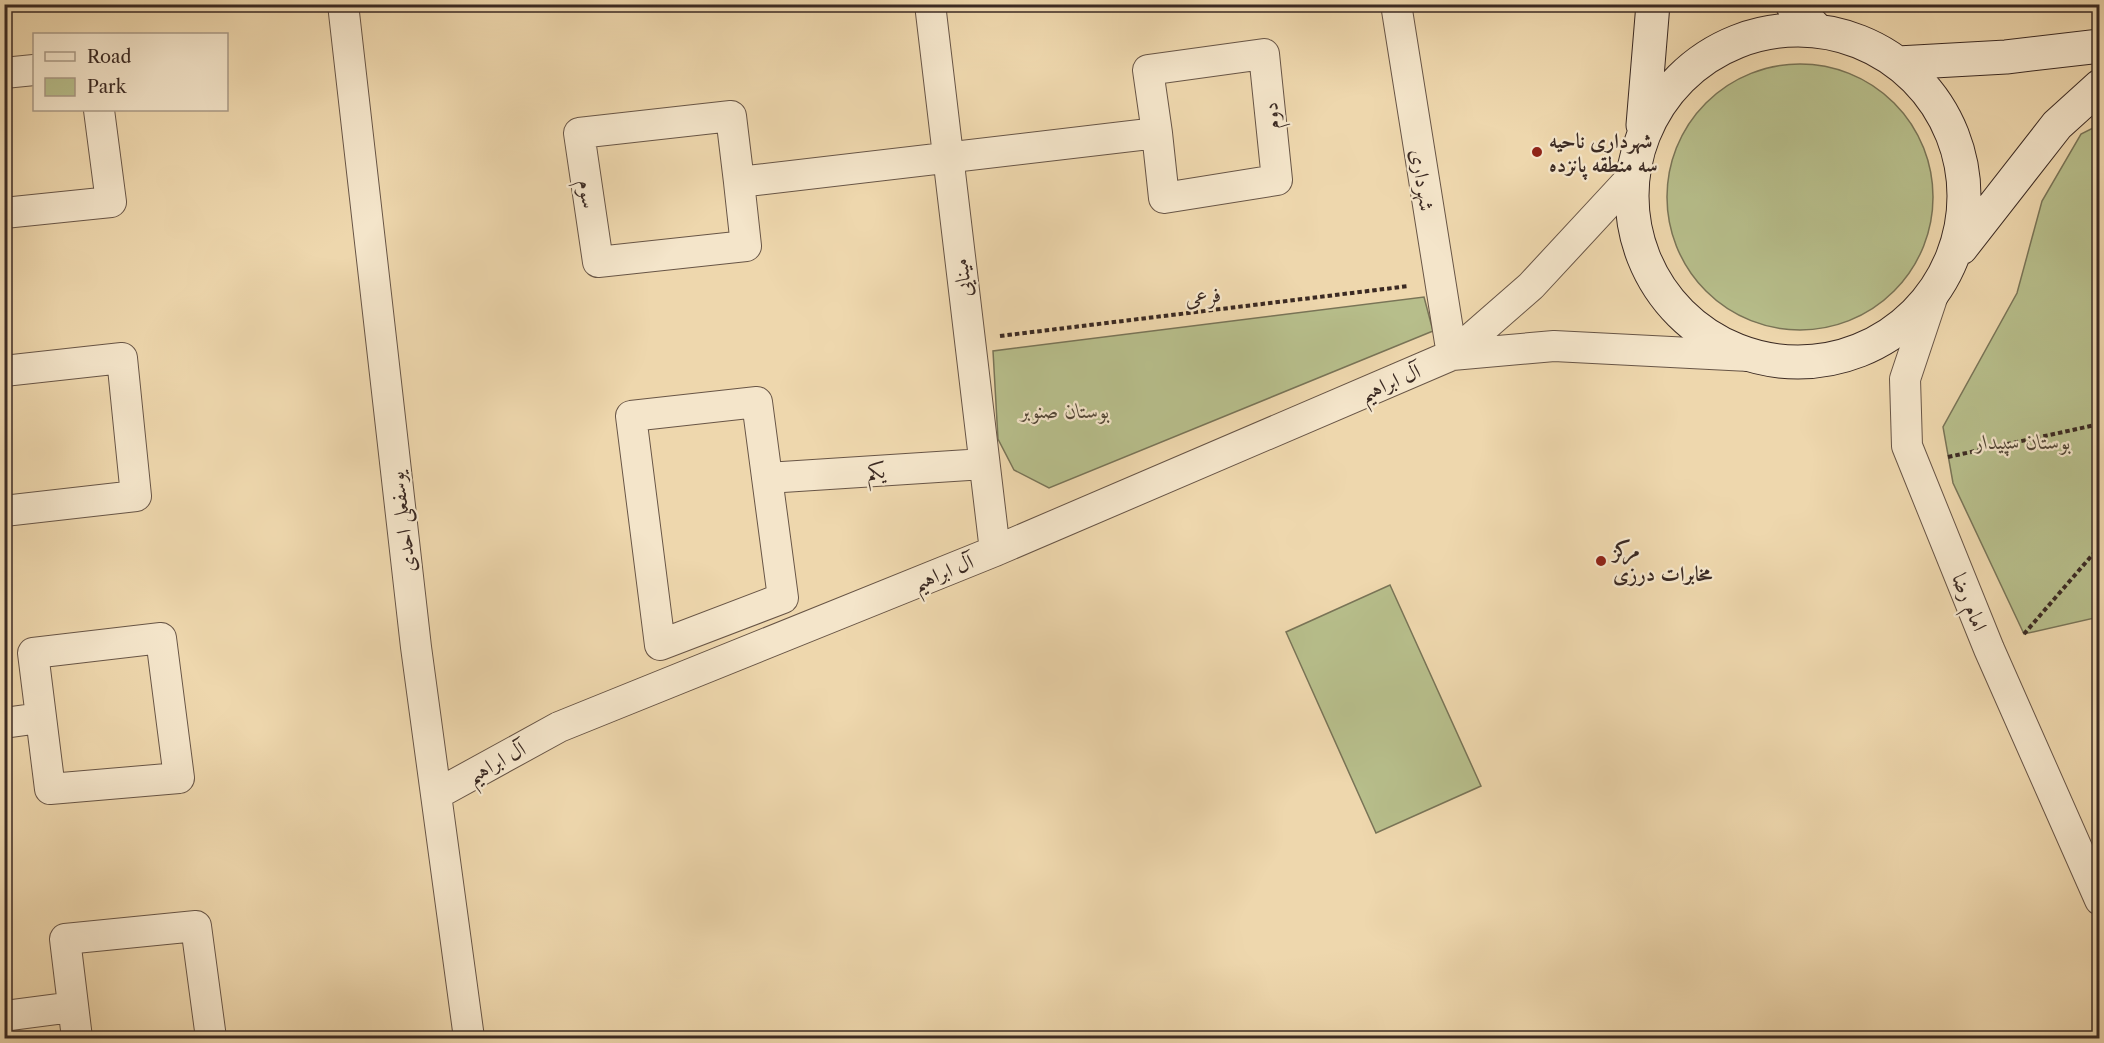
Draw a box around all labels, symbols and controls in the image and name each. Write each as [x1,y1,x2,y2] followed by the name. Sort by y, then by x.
[33,33,228,111] legend
[87,46,132,68] text: Road
[87,76,128,98] text: Park
[1257,100,1291,131] street label: دوم
[1549,128,1658,180] place label: شهرداری ناحیه سه منطقه پانزده
[1530,145,1544,159] marker: شهرداری ناحیه سه منطقه پانزده
[1404,147,1440,213] street label: شهرداری
[568,178,602,211] street label: سوم
[947,257,979,299] street label: مینایی
[1184,281,1222,312] street label: فرعی
[1356,357,1430,414] street label: آل ابراهیم
[1018,398,1110,424] park label: بوستان صنوبر
[1973,429,2071,457] park label: بوستان سپیدار
[866,458,888,492] street label: یکم
[383,469,425,574] street label: یوسفعلی احدی
[1611,537,1713,587] place label: مرکز مخابرات درزی
[909,548,983,604] street label: آل ابراهیم
[1594,554,1608,568] marker: مرکز مخابرات درزی
[1942,569,1993,637] street label: امام رضا
[462,735,536,796] street label: آل ابراهیم

